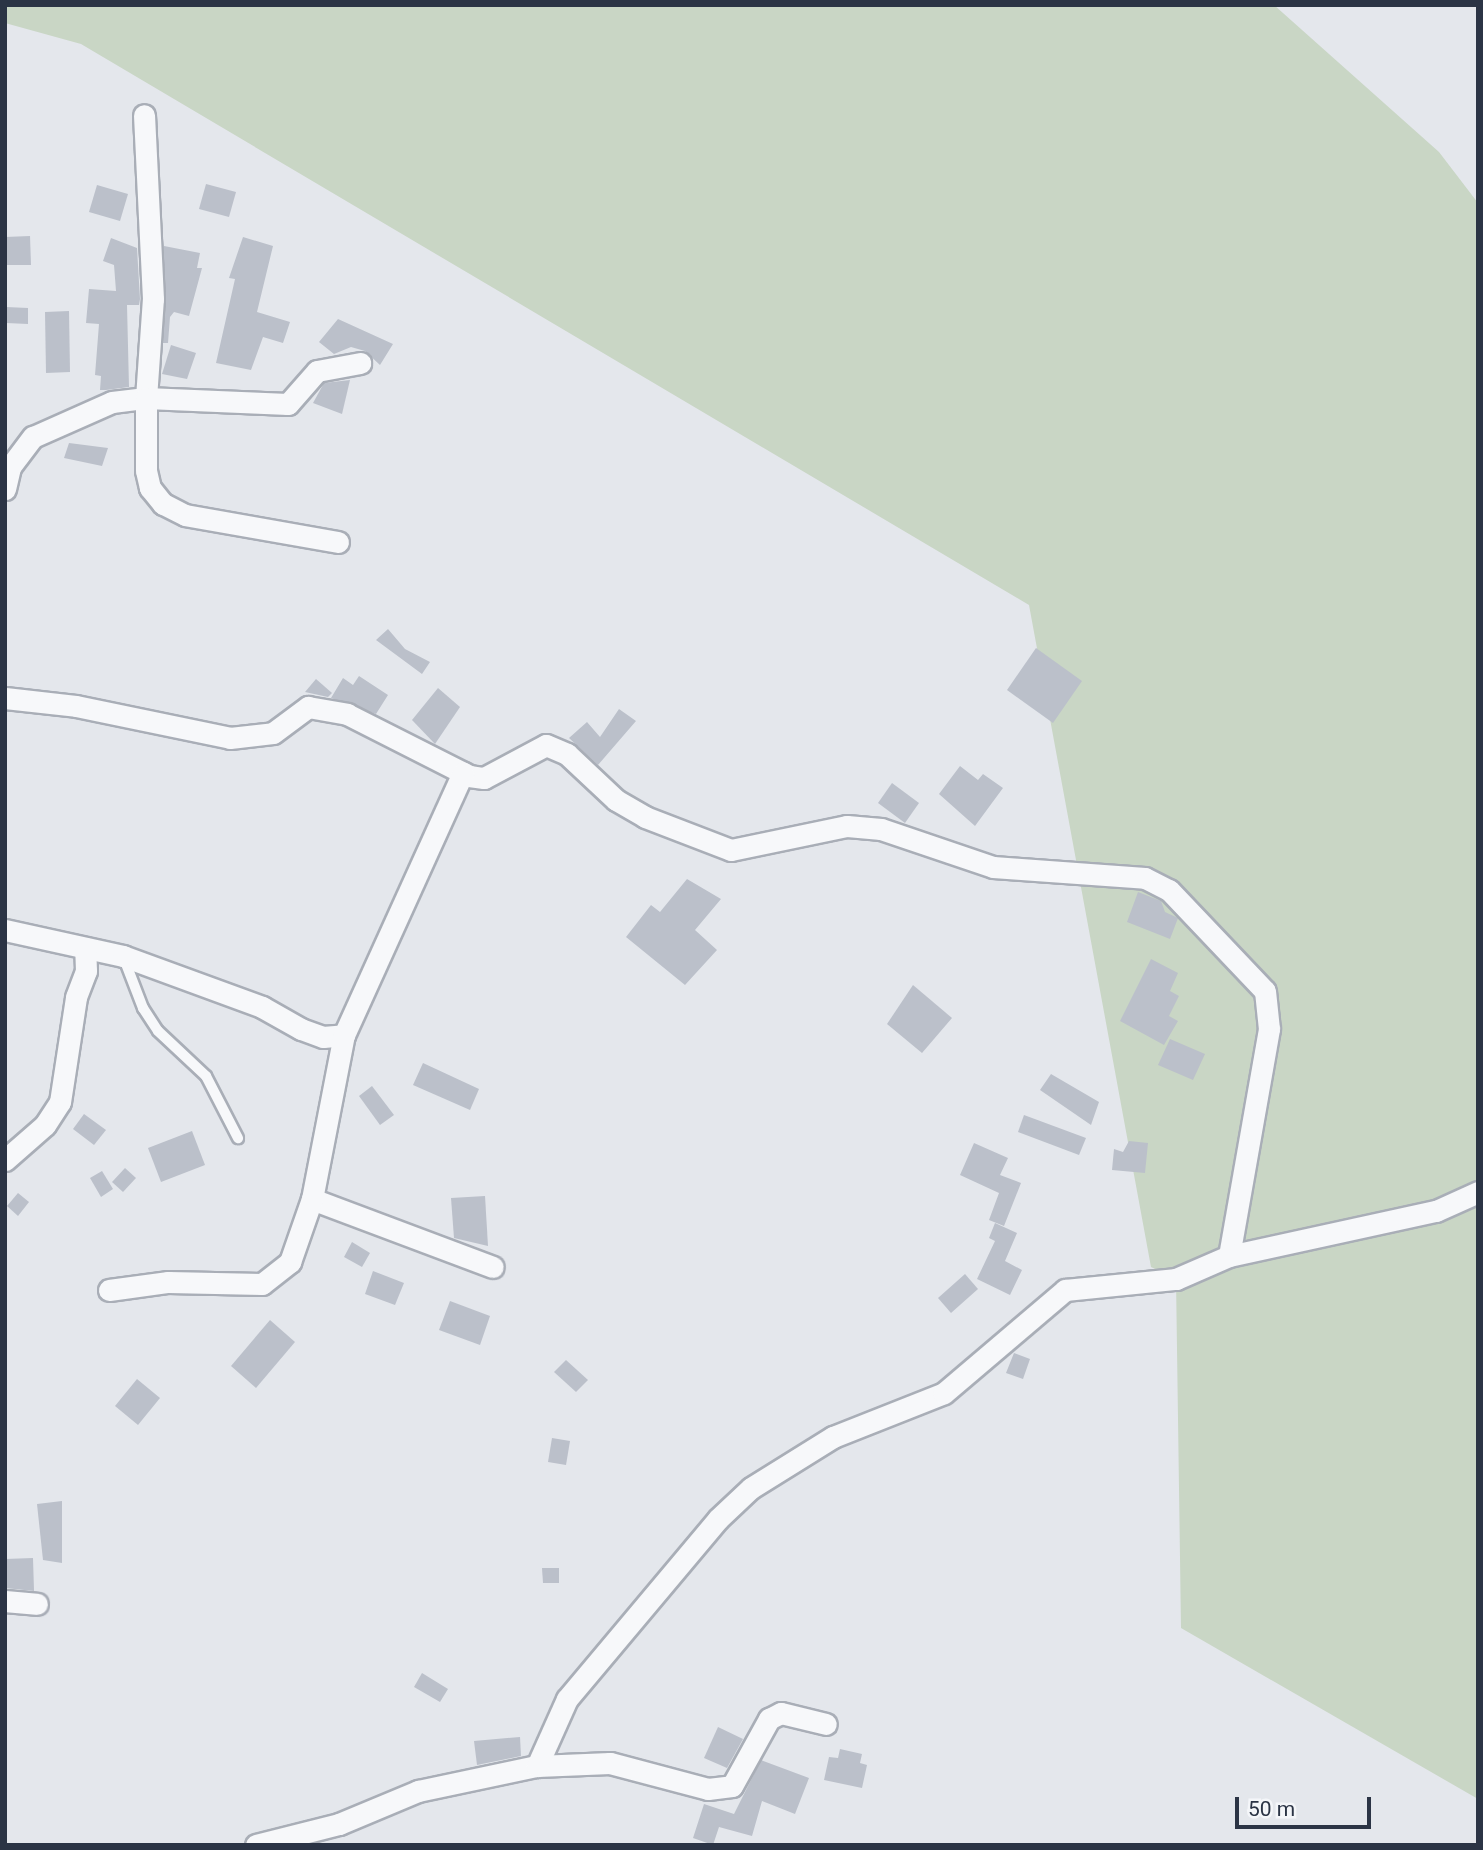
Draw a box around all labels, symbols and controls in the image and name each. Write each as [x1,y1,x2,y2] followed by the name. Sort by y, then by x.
[1238,1784,1374,1828] scale bar
[1248,1797,1295,1821] text: 50 m

